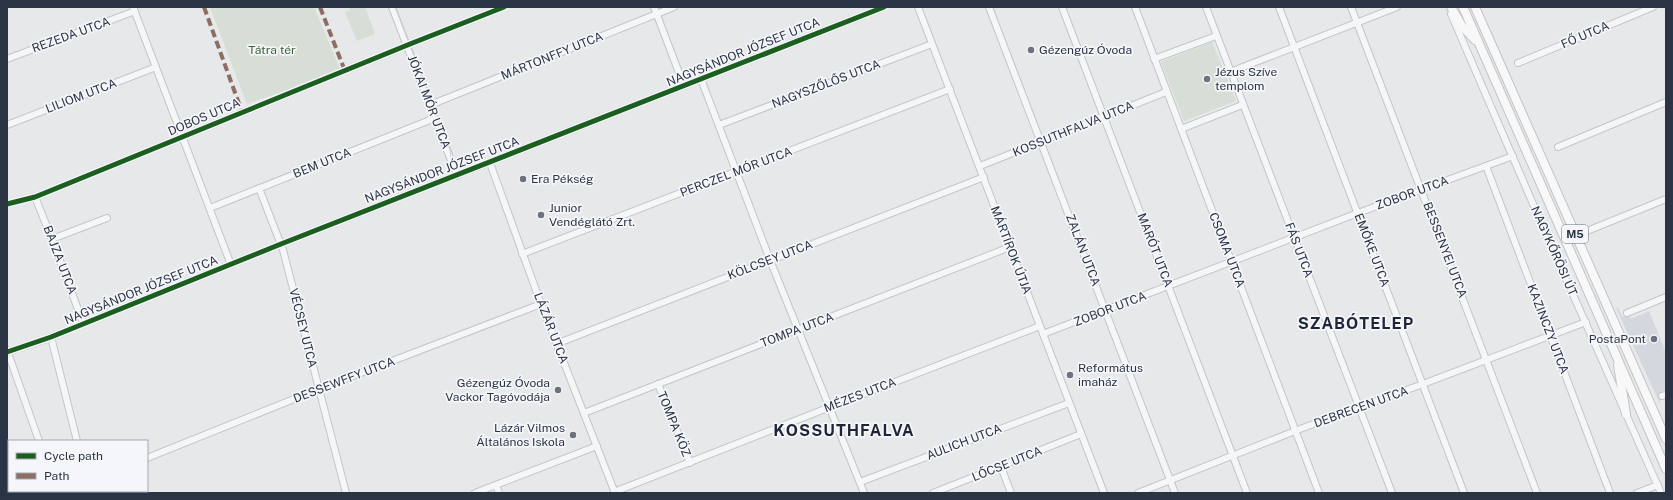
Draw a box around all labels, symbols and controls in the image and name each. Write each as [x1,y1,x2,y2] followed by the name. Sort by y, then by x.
[30,14,112,56] street label: REZEDA UTCA
[664,15,822,89] street label: NAGYSÁNDOR JÓZSEF UTCA
[1559,18,1612,51] street label: FŐ UTCA
[499,29,605,83] street label: MÁRTONFFY UTCA
[248,43,296,57] park label: Tátra tér
[1039,43,1132,57] place label: Gézengúz Óvoda
[1026,45,1036,55] marker: Gézengúz Óvoda
[405,53,453,151] street label: JÓKAI MÓR UTCA
[770,57,883,111] street label: NAGYSZŐLŐS UTCA
[1215,65,1278,93] place label: Jézus Szíve templom
[1202,74,1212,84] marker: Jézus Szíve templom
[43,76,119,116] street label: LILIOM UTCA
[166,95,243,138] street label: DOBOS UTCA
[1011,98,1136,160] street label: KOSSUTHFALVA UTCA
[363,134,522,206] street label: NAGYSÁNDOR JÓZSEF UTCA
[678,144,794,200] street label: PERCZEL MÓR UTCA
[291,145,353,181] street label: BEM UTCA
[531,172,594,186] place label: Era Pékség
[1374,173,1451,213] street label: ZOBOR UTCA
[518,174,528,184] marker: Era Pékség
[1420,200,1470,300] street label: BESSENYEI UTCA
[549,201,635,229] place label: Junior Vendéglátó Zrt.
[988,204,1034,297] street label: MÁRTÍROK ÚTJA
[1528,204,1580,298] street label: NAGYKŐRÖSI ÚT
[536,210,546,220] marker: Junior Vendéglátó Zrt.
[1134,211,1176,289] street label: MARÓT UTCA
[1206,211,1248,290] street label: CSOMA UTCA
[1352,211,1393,289] street label: EMŐKE UTCA
[1063,212,1103,288] street label: ZALÁN UTCA
[1282,221,1316,280] street label: FÁS UTCA
[40,224,80,297] street label: BAJZA UTCA
[1562,225,1588,243] road number: M5
[726,237,815,283] street label: KÖLCSEY UTCA
[62,253,220,327] street label: NAGYSÁNDOR JÓZSEF UTCA
[1524,282,1572,376] street label: KAZINCZY UTCA
[286,287,320,370] street label: VÉCSEY UTCA
[1072,289,1149,329] street label: ZOBOR UTCA
[531,290,571,366] street label: LÁZÁR UTCA
[759,310,836,350] street label: TOMPA UTCA
[1298,313,1414,333] district label: SZABÓTELEP
[1589,332,1646,346] place label: PostaPont
[1649,334,1659,344] marker: PostaPont
[291,354,397,406] street label: DESSEWFFY UTCA
[1078,361,1143,389] place label: Református imaház
[1065,370,1075,380] marker: Református imaház
[822,375,899,415] street label: MÉZES UTCA
[445,376,550,404] place label: Gézengúz Óvoda Vackor Tagóvodája
[1312,383,1411,431] street label: DEBRECEN UTCA
[553,385,563,395] marker: Gézengúz Óvoda Vackor Tagóvodája
[655,389,694,459] street label: TOMPA KÖZ
[476,421,565,449] place label: Lázár Vilmos Általános Iskola
[773,421,915,440] district label: KOSSUTHFALVA
[924,421,1004,463] street label: AULICH UTCA
[568,430,578,440] marker: Lázár Vilmos Általános Iskola
[8,440,148,492] legend
[970,443,1044,484] street label: LŐCSE UTCA
[44,449,103,463] text: Cycle path
[44,469,70,483] text: Path

